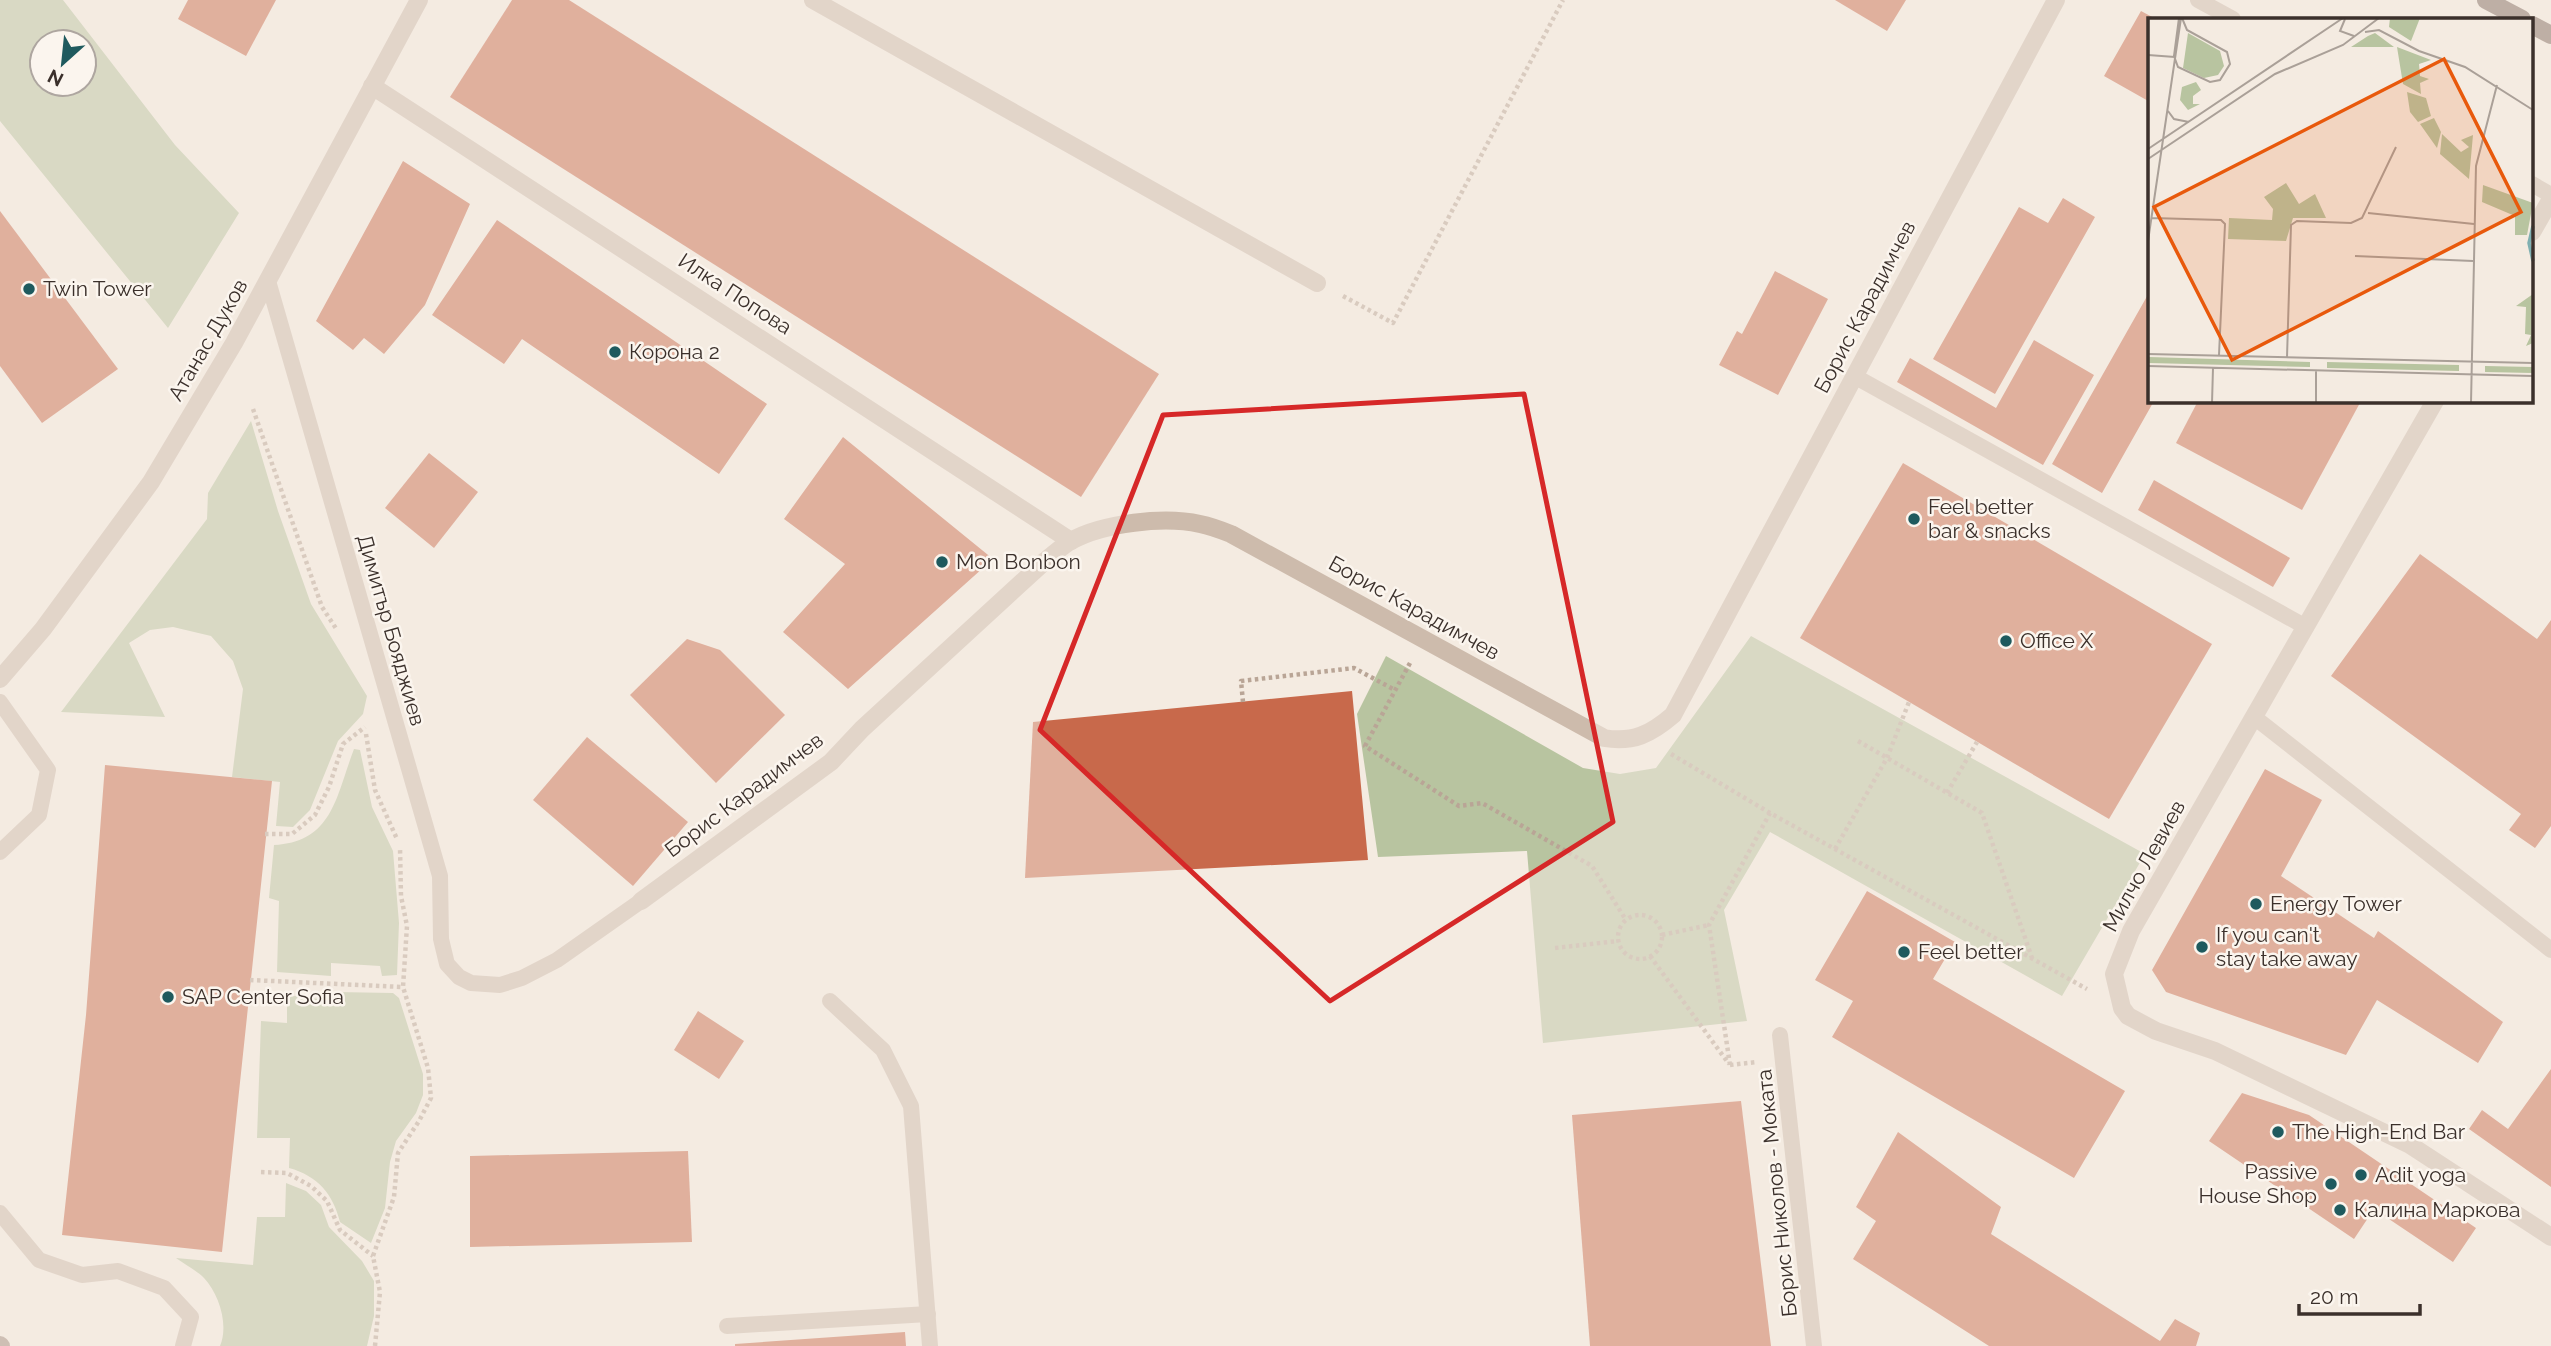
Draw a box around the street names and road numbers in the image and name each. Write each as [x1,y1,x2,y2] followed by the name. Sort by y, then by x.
[1809,216,1921,397] street label: Борис Карадимчев
[674,248,797,340] street label: Илка Попова
[163,274,253,405] street label: Атанас Дуков
[352,531,431,728] street label: Димитър Бояджиев
[1324,550,1504,665] street label: Борис Карадимчев
[660,727,828,862] street label: Борис Карадимчев
[2097,796,2190,936] street label: Милчо Левиев
[1751,1068,1802,1318] street label: Борис Николов - Моката

